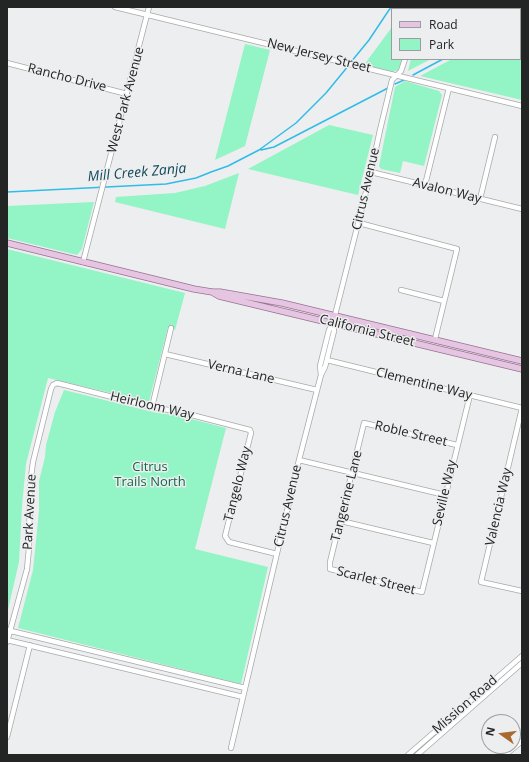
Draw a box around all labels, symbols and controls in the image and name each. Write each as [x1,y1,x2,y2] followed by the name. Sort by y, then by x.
[391,8,521,60] legend
[429,16,458,33] text: Road
[266,36,372,76] street label: New Jersey Street
[429,36,454,53] text: Park
[104,45,148,155] street label: West Park Avenue
[26,61,108,95] street label: Rancho Drive
[349,146,383,232] street label: Citrus Avenue
[87,160,187,186] water label: Mill Creek Zanja
[411,175,483,207] street label: Avalon Way
[318,312,416,350] street label: California Street
[206,357,276,387] street label: Verna Lane
[374,365,474,403] street label: Clementine Way
[109,389,195,423] street label: Heirloom Way
[373,418,449,450] street label: Roble Street
[221,445,255,523] street label: Tangelo Way
[328,449,366,543] street label: Tangerine Lane
[114,459,186,490] park label: Citrus Trails North
[430,459,460,527] street label: Seville Way
[271,463,305,549] street label: Citrus Avenue
[482,467,516,547] street label: Valencia Way
[20,474,40,550] street label: Park Avenue
[335,564,417,598] street label: Scarlet Street
[429,673,501,737] street label: Mission Road
[481,714,521,754] north arrow
[481,725,498,737] text: N

